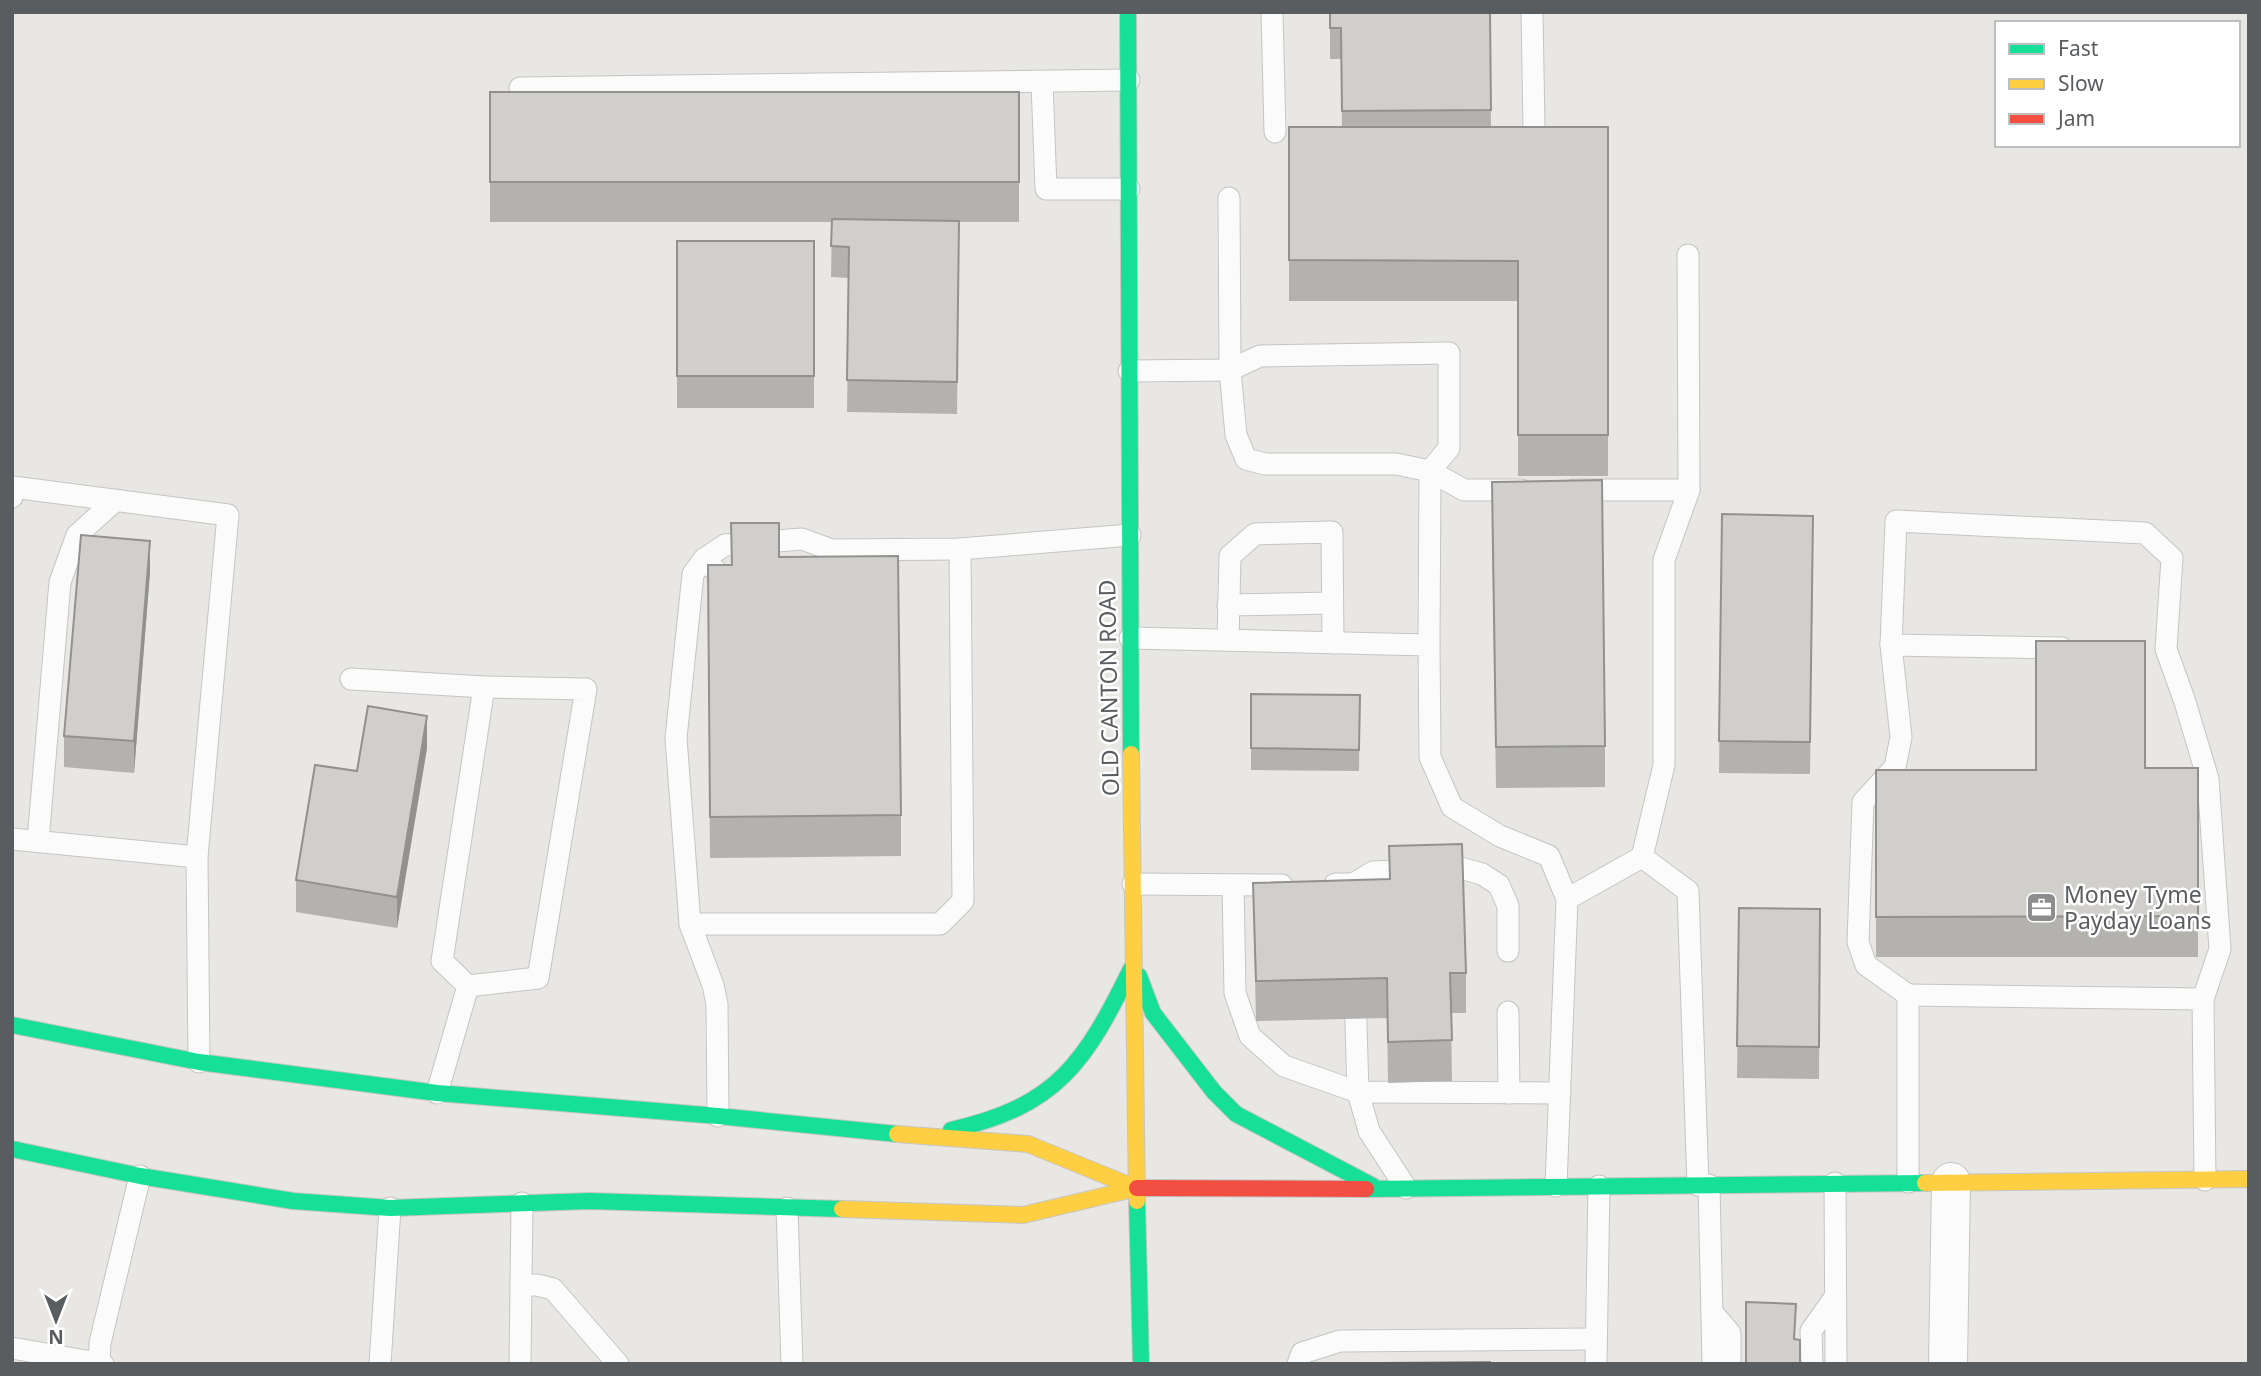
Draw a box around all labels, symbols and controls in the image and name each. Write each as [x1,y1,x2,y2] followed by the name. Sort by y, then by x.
[1995,21,2240,147] legend
[2058,34,2099,62] text: Fast
[2058,69,2104,97] text: Slow
[2056,104,2095,132] text: Jam
[1090,579,1126,797] street label: OLD CANTON ROAD
[2064,878,2211,936] place label: Money Tyme Payday Loans
[2024,890,2058,924] office icon: Money Tyme Payday Loans
[21,1285,91,1355] north arrow
[48,1324,64,1350] text: N

